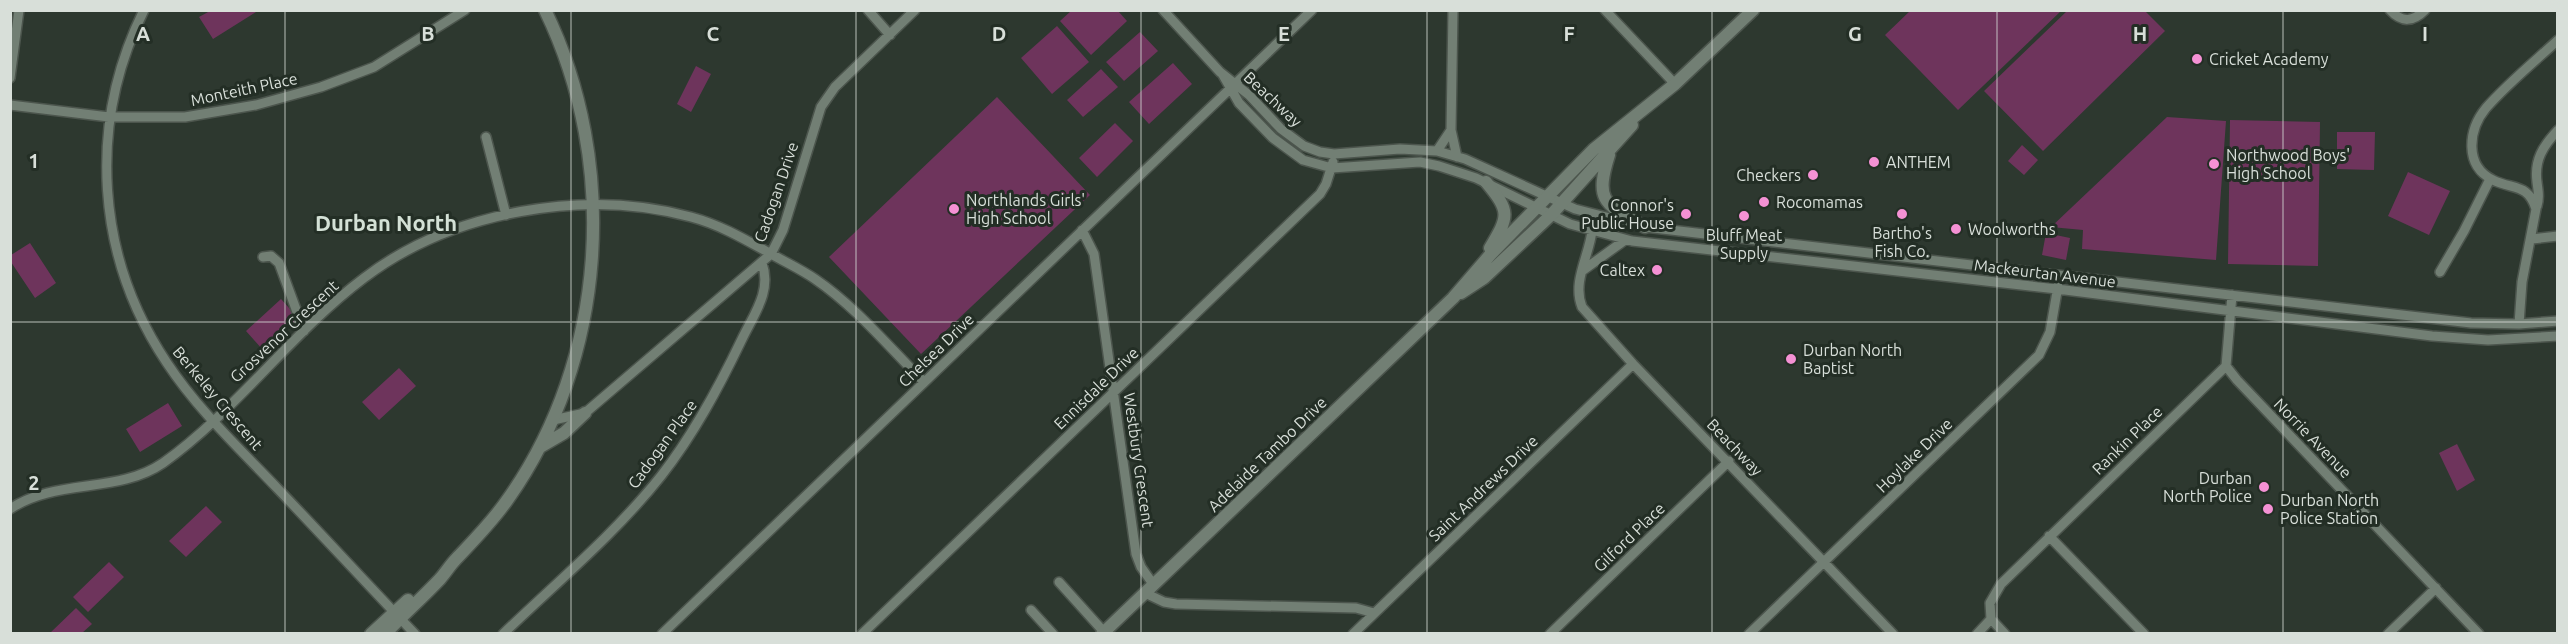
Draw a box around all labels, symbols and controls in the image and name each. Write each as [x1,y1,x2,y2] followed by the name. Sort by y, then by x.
[136,22,150,45] text: A
[421,22,435,45] text: B
[707,22,720,45] text: C
[992,22,1006,45] text: D
[1278,22,1290,45] text: E
[1563,22,1575,45] text: F
[1848,22,1862,45] text: G
[2133,22,2147,45] text: H
[2422,22,2428,45] text: I
[2209,50,2329,68] place label: Cricket Academy
[2190,52,2204,66] marker: Cricket Academy
[1240,68,1306,130] street label: Beachway
[189,69,299,109] street label: Monteith Place
[750,140,802,244] street label: Cadogan Drive
[2226,146,2350,182] place label: Northwood Boys' High School
[28,149,40,172] text: 1
[1886,153,1951,171] place label: ANTHEM
[1867,155,1881,169] marker: ANTHEM
[2207,157,2221,171] marker: Northwood Boys' High School
[1736,166,1801,184] place label: Checkers
[1806,168,1820,182] marker: Checkers
[966,191,1085,227] place label: Northlands Girls' High School
[1776,193,1863,211] place label: Rocomamas
[1757,195,1771,209] marker: Rocomamas
[1581,196,1674,232] place label: Connor's Public House
[947,202,961,216] marker: Northlands Girls' High School
[1679,207,1693,221] marker: Connor's Public House
[1895,207,1909,221] marker: Bartho's Fish Co.
[1737,209,1751,223] marker: Bluff Meat Supply
[315,210,457,235] district label: Durban North
[1968,220,2056,238] place label: Woolworths
[1949,222,1963,236] marker: Woolworths
[1872,224,1932,260] place label: Bartho's Fish Co.
[1706,226,1783,262] place label: Bluff Meat Supply
[1973,255,2117,291] street label: Mackeurtan Avenue
[1600,261,1645,279] place label: Caltex
[1650,263,1664,277] marker: Caltex
[226,276,342,386] street label: Grosvenor Crescent
[895,310,977,390] street label: Chelsea Drive
[1803,341,1902,377] place label: Durban North Baptist
[170,343,267,454] street label: Berkeley Crescent
[1050,343,1142,433] street label: Ennisdale Drive
[1784,352,1798,366] marker: Durban North Baptist
[1121,391,1157,529] street label: Westbury Crescent
[1204,393,1330,515] street label: Adelaide Tambo Drive
[2271,395,2355,481] street label: Norrie Avenue
[624,396,700,492] street label: Cadogan Place
[2088,402,2166,478] street label: Rankin Place
[1872,414,1956,496] street label: Hoylake Drive
[1703,415,1767,479] street label: Beachway
[1425,431,1541,545] street label: Saint Andrews Drive
[2163,469,2252,505] place label: Durban North Police
[28,471,40,494] text: 2
[2257,480,2271,494] marker: Durban North Police
[2280,491,2379,527] place label: Durban North Police Station
[1590,499,1668,575] street label: Gilford Place
[2261,502,2275,516] marker: Durban North Police Station

